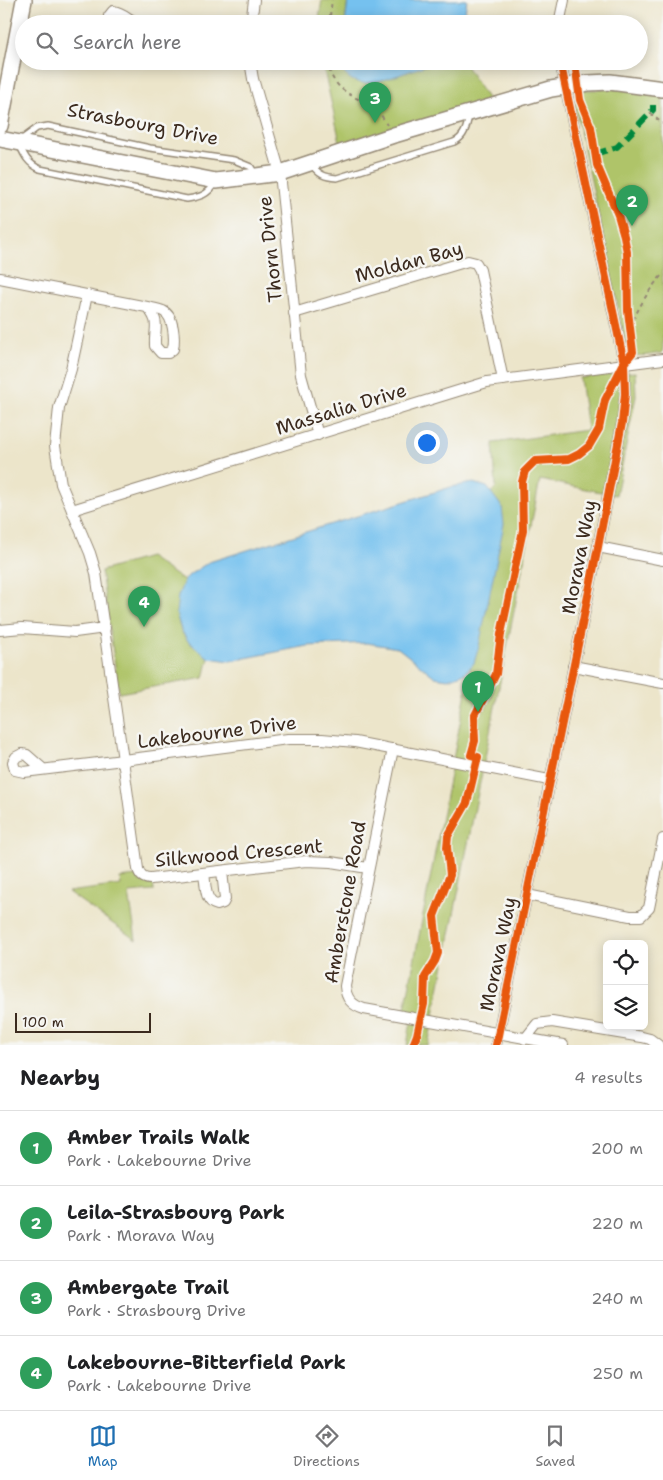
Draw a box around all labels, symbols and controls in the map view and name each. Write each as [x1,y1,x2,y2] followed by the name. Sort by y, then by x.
[15,15,648,70] search box
[33,29,61,57] icon: search
[73,30,182,55] text: Search here
[359,82,391,123] pin: 3
[65,97,221,151] street label: Strasbourg Drive
[616,185,648,226] pin: 2
[252,195,288,303] street label: Thorn Drive
[352,236,466,288] street label: Moldan Bay
[273,377,409,441] street label: Massalia Drive
[414,430,440,456] your location
[556,498,602,616] street label: Morava Way
[128,586,160,627] pin: 4
[462,671,494,712] pin: 1
[136,710,298,754] street label: Lakebourne Drive
[318,819,372,985] street label: Amberstone Road
[154,833,324,873] street label: Silkwood Crescent
[474,895,522,1013] street label: Morava Way
[603,940,648,1030] map controls
[603,940,648,985] button: locate
[603,985,648,1030] button: layers
[15,1010,151,1033] scale bar
[22,1013,64,1031] text: 100 m
[20,1064,100,1092] text: Nearby
[574,1067,643,1088] text: 4 results
[67,1125,250,1150] text: Amber Trails Walk
[32,1138,40,1159] text: 1
[591,1138,643,1159] text: 200 m
[67,1150,252,1171] text: Park · Lakebourne Drive
[67,1200,285,1225] text: Leila-Strasbourg Park
[30,1213,42,1234] text: 2
[591,1213,643,1234] text: 220 m
[67,1225,215,1246] text: Park · Morava Way
[67,1275,229,1300] text: Ambergate Trail
[30,1288,42,1309] text: 3
[591,1288,643,1309] text: 240 m
[67,1300,246,1321] text: Park · Strasbourg Drive
[67,1350,346,1375] text: Lakebourne-Bitterfield Park
[30,1363,42,1384] text: 4
[592,1363,643,1384] text: 250 m
[67,1375,252,1396] text: Park · Lakebourne Drive
[88,1422,118,1470] tab: Map
[293,1422,360,1470] tab: Directions
[536,1422,575,1470] tab: Saved

